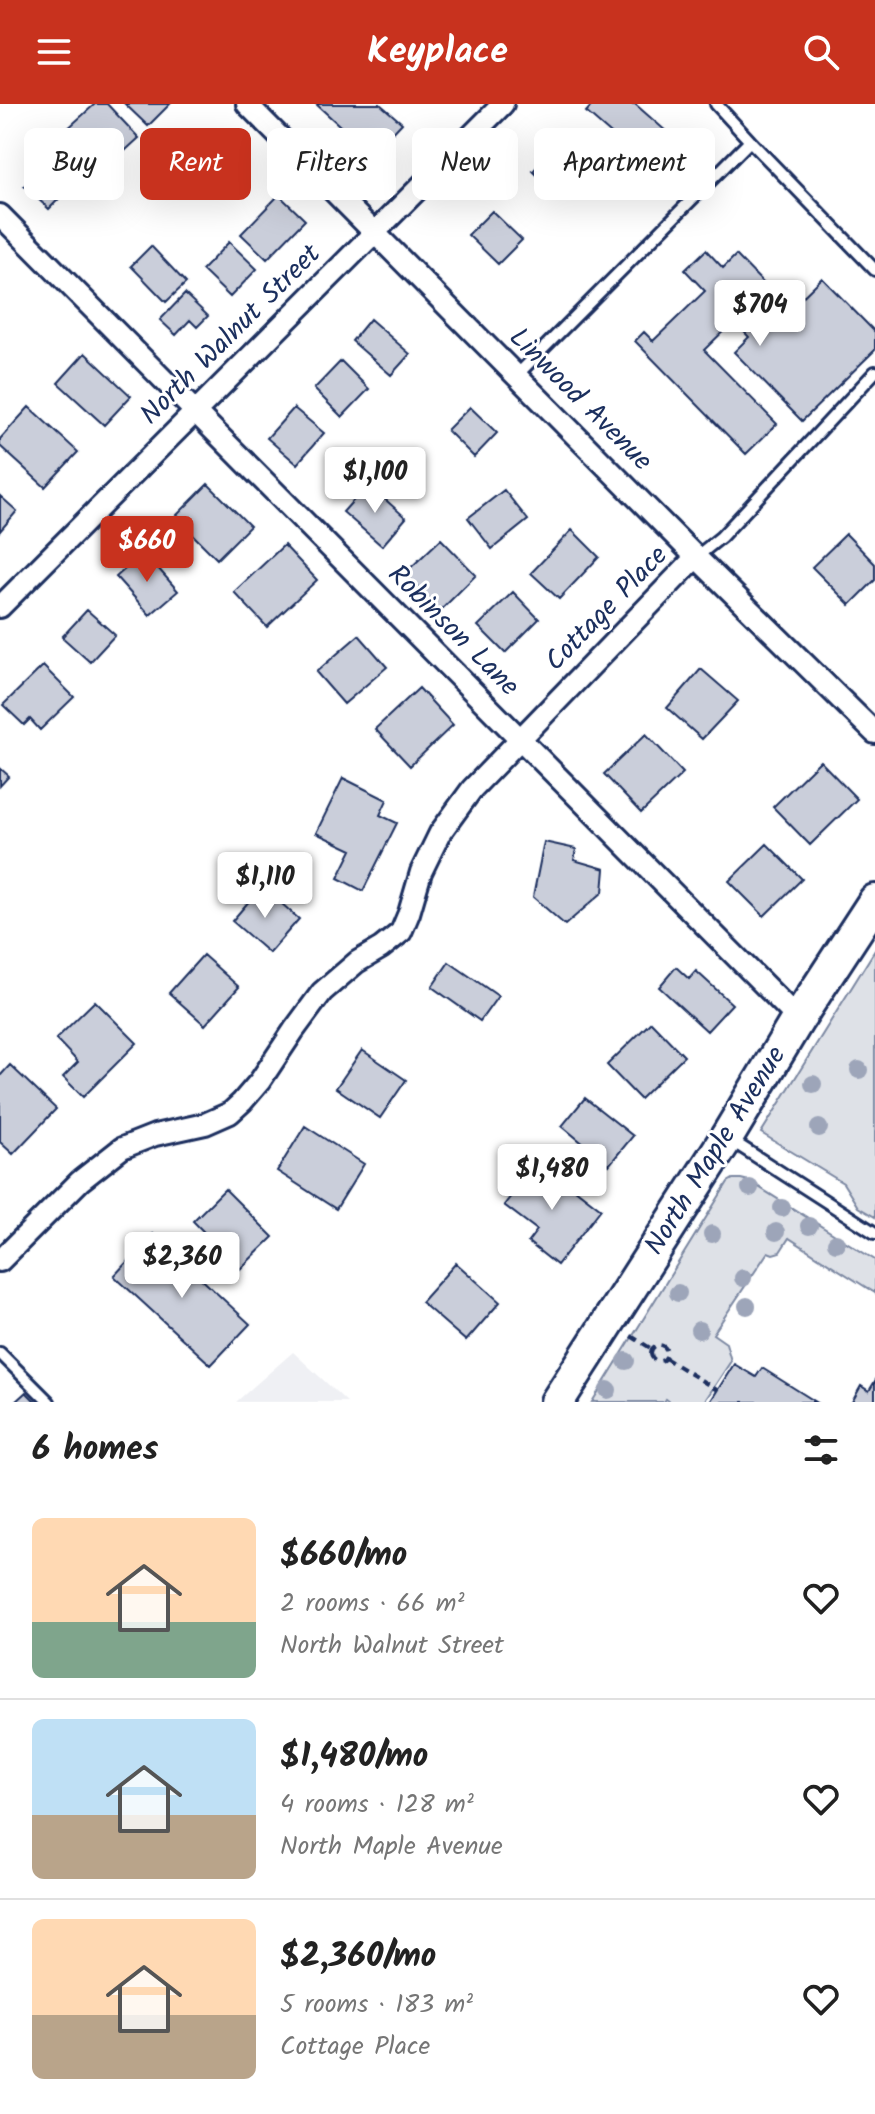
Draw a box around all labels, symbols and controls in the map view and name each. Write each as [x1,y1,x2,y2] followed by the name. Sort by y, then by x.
[367,24,508,81] text: Keyplace
[32,30,76,74] icon: menu
[799,30,843,74] icon: search
[24,128,124,200] chip: Buy
[140,128,251,200] chip: Rent
[267,128,396,200] chip: Filters
[412,128,518,200] chip: New
[534,128,715,200] chip: Apartment
[130,233,333,436] street label: North Walnut Street
[713,280,807,348] pin: $704
[732,285,788,327] text: $704
[497,317,663,483] street label: Linwood Avenue
[310,447,440,515] pin: $1,100
[343,452,407,494] text: $1,100
[100,516,194,584] pin: $660
[119,521,175,563] text: $660
[535,535,680,683] street label: Cottage Place
[376,554,530,708] street label: Robinson Lane
[200,852,330,920] pin: $1,110
[235,857,295,899] text: $1,110
[633,1037,799,1265] street label: North Maple Avenue
[487,1144,617,1212] pin: $1,480
[516,1149,588,1191] text: $1,480
[117,1232,247,1300] pin: $2,360
[142,1237,222,1279] text: $2,360
[32,1423,158,1477] text: 6 homes
[799,1428,843,1472] icon: filters
[280,1529,407,1583] text: $660/mo
[96,1550,192,1646] icon: home
[799,1576,843,1620] icon: heart
[280,1583,465,1625] text: 2 rooms · 66 m²
[280,1625,504,1667] text: North Walnut Street
[280,1730,428,1784] text: $1,480/mo
[96,1751,192,1847] icon: home
[799,1777,843,1821] icon: heart
[280,1784,474,1826] text: 4 rooms · 128 m²
[280,1826,503,1868] text: North Maple Avenue
[280,1930,436,1984] text: $2,360/mo
[96,1951,192,2047] icon: home
[799,1977,843,2021] icon: heart
[280,1984,473,2026] text: 5 rooms · 183 m²
[280,2026,430,2068] text: Cottage Place

